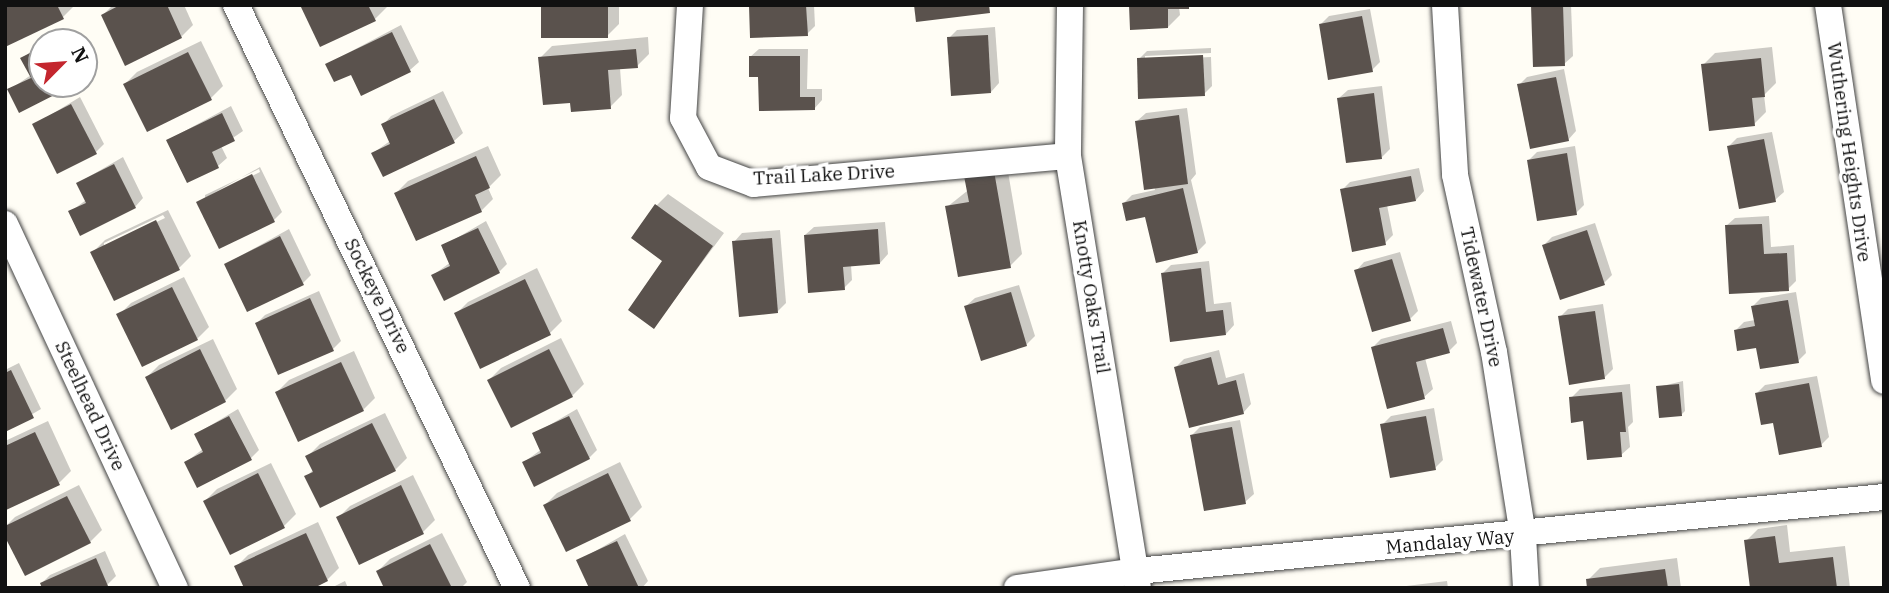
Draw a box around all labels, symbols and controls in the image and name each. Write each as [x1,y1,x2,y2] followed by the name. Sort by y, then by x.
[28,28,98,98] north arrow
[1822,41,1876,263] street label: Wuthering Heights Drive
[66,43,94,67] text: N
[752,160,896,190] street label: Trail Lake Drive
[1068,219,1114,375] street label: Knotty Oaks Trail
[1455,225,1507,369] street label: Tidewater Drive
[339,235,415,357] street label: Sockeye Drive
[50,338,130,474] street label: Steelhead Drive
[1385,525,1515,559] street label: Mandalay Way

